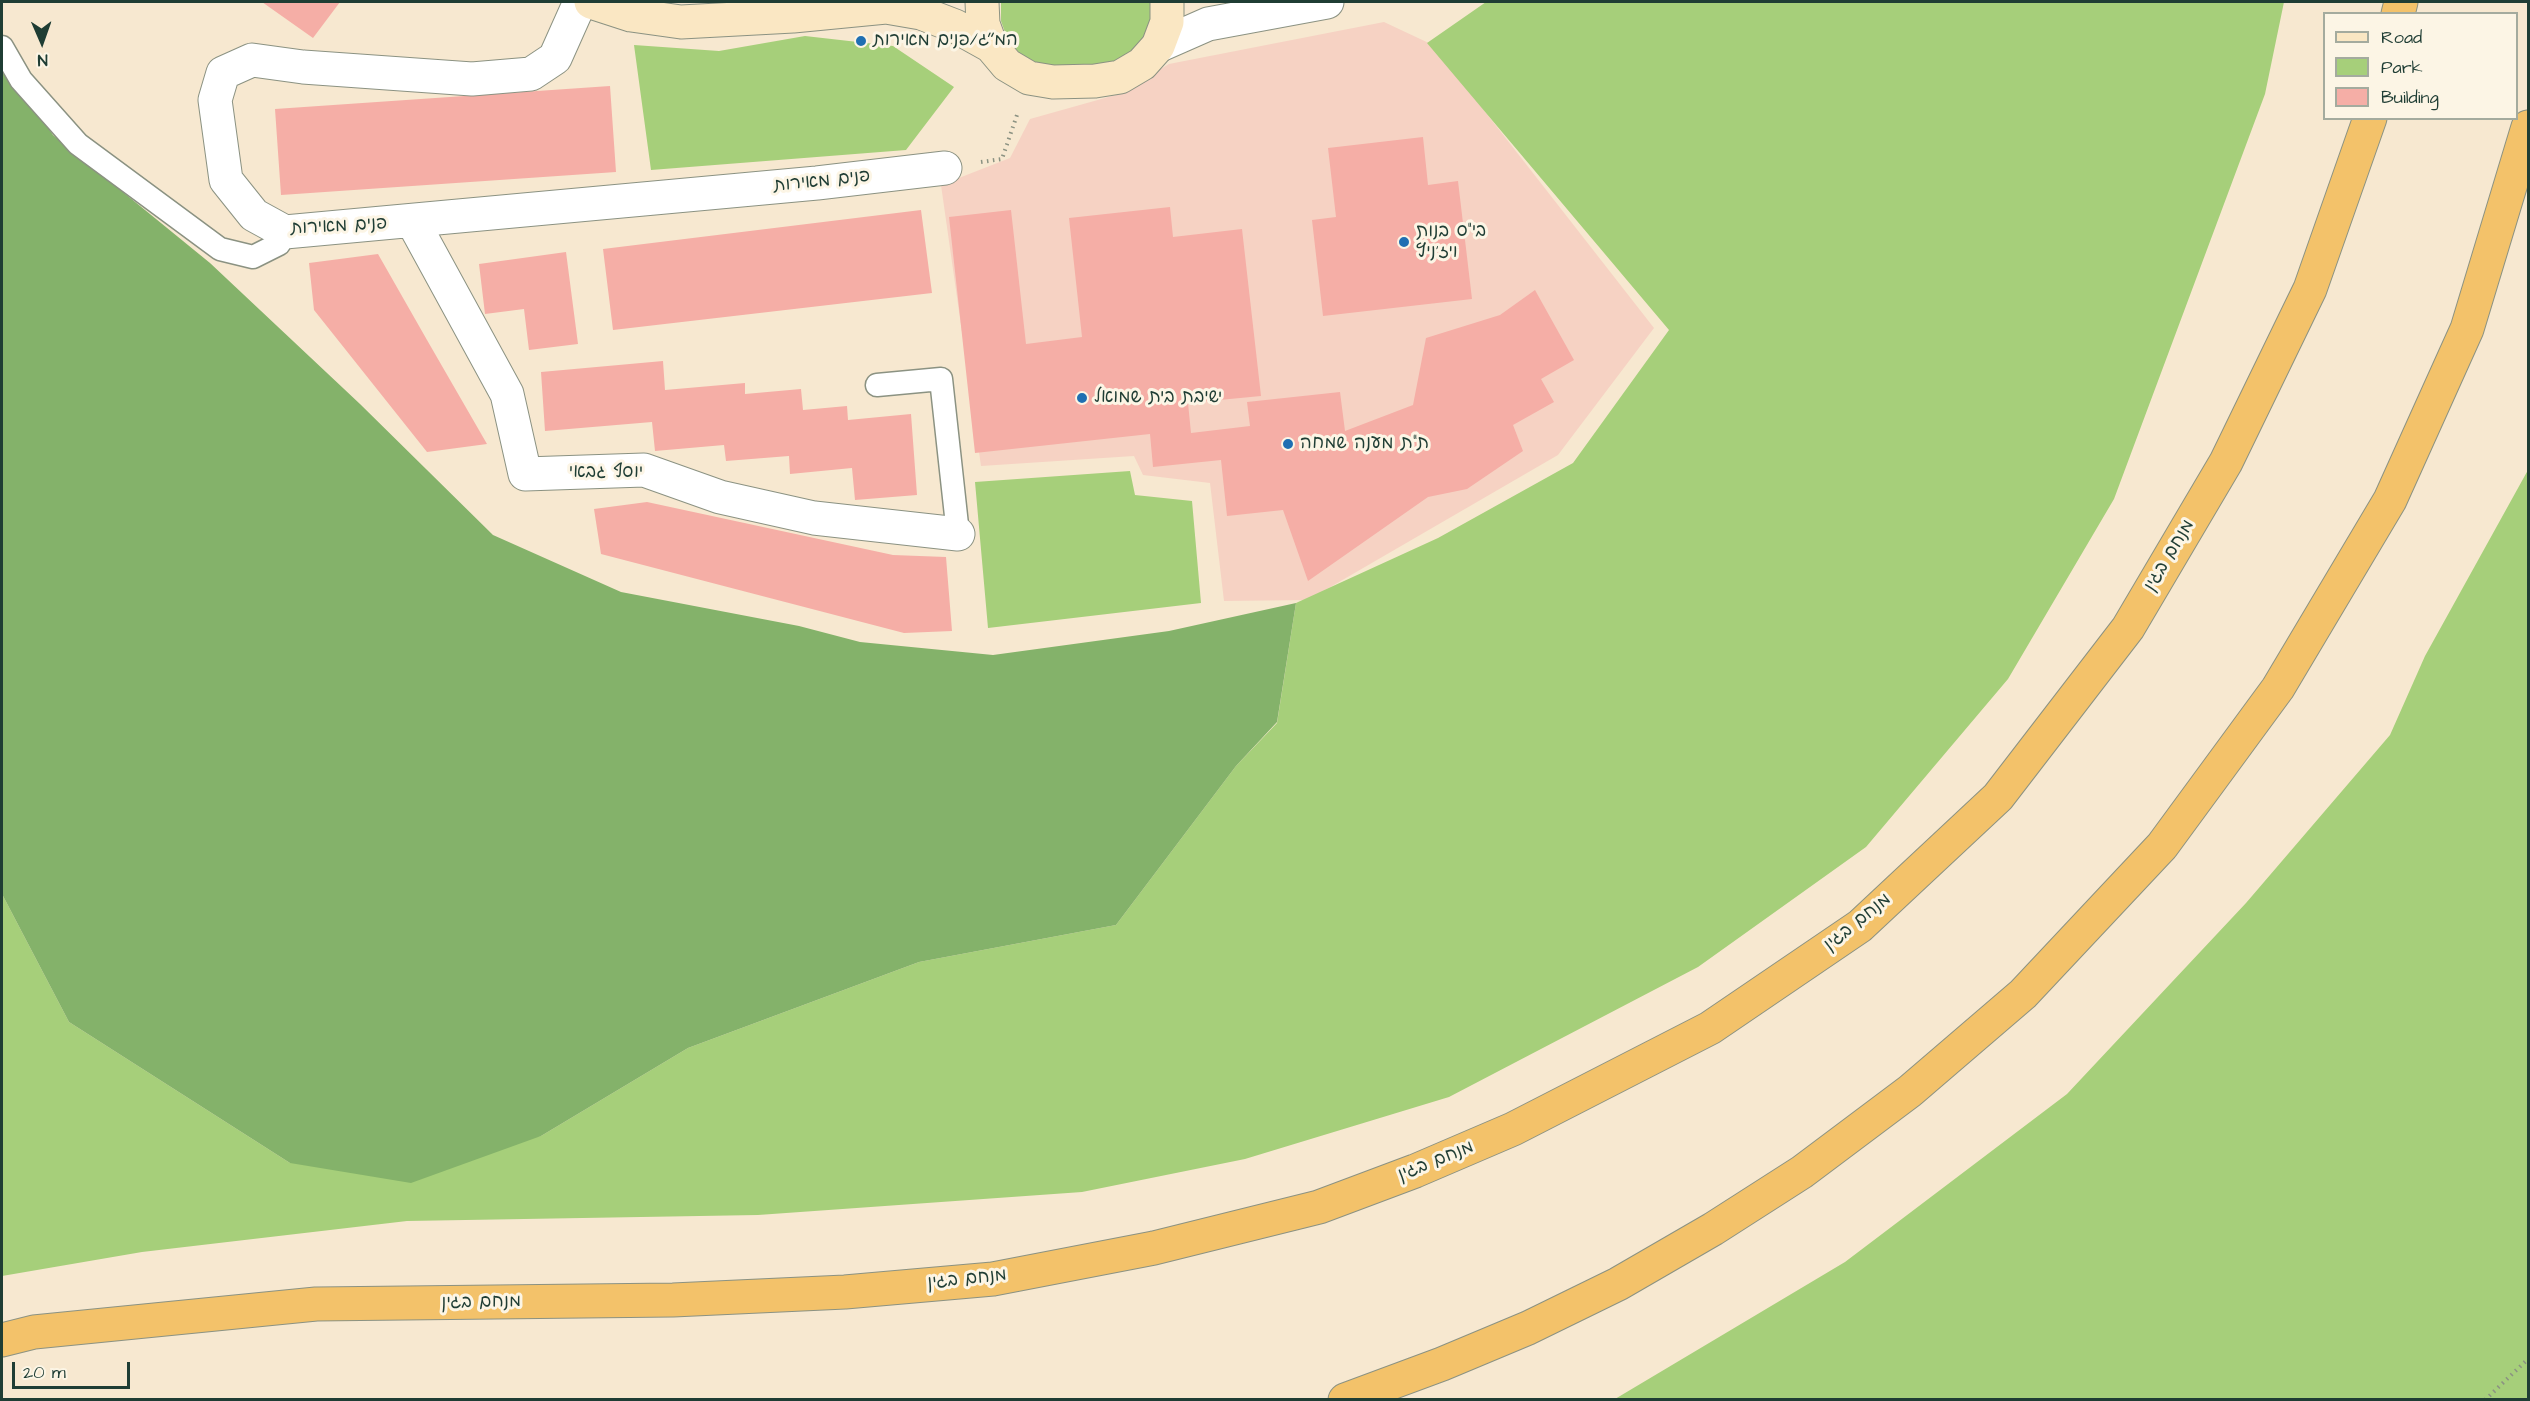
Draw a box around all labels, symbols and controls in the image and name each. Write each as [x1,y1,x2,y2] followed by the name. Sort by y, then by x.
[12,12,72,72] north arrow
[2323,12,2518,120] legend
[2381,25,2422,50] text: Road
[873,30,1018,52] place label: המ״ג/פנים מאירות
[854,34,868,48] marker: המ״ג/פנים מאירות
[37,49,48,71] text: N
[2381,55,2423,80] text: Park
[2381,85,2439,110] text: Building
[773,166,871,198] street label: פנים מאירות
[290,214,388,240] street label: פנים מאירות
[1416,221,1486,264] place label: בי"ס בנות ויז'ניץ
[1397,235,1411,249] marker: בי"ס בנות ויז'ניץ
[1094,387,1222,409] place label: ישיבת בית שמואל
[1075,391,1089,405] marker: ישיבת בית שמואל
[1300,433,1429,455] place label: ת"ת מענה שמחה
[1281,437,1295,451] marker: ת"ת מענה שמחה
[569,462,643,484] street label: יוסף גבאי
[2140,516,2200,596] street label: מנחם בגין
[1820,889,1896,957] street label: מנחם בגין
[1395,1137,1477,1187] street label: מנחם בגין
[926,1265,1008,1295] street label: מנחם בגין
[441,1292,521,1314] street label: מנחם בגין
[15,1350,134,1388] scale bar
[23,1360,66,1385] text: 20 m

